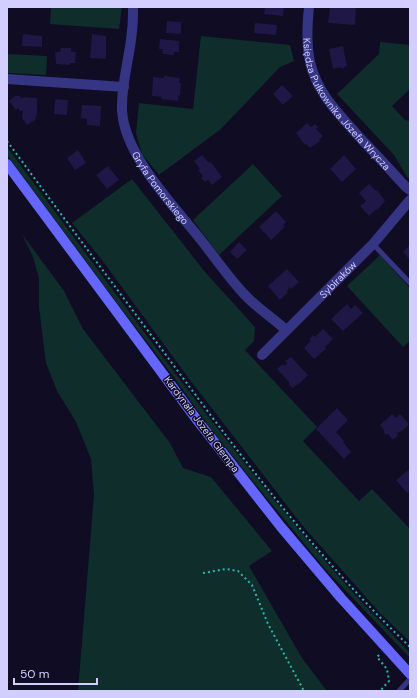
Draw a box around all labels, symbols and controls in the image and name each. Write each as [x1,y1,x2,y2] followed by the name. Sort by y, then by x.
[300,38,393,173] street label: Księdza Pułkownika Józefa Wrycza
[129,149,192,227] street label: Gryfa Pomorskiego
[317,258,360,301] street label: Sybiraków
[161,374,242,475] street label: Kardynała Józefa Glempa
[14,660,97,686] scale bar
[20,666,49,682] text: 50 m

